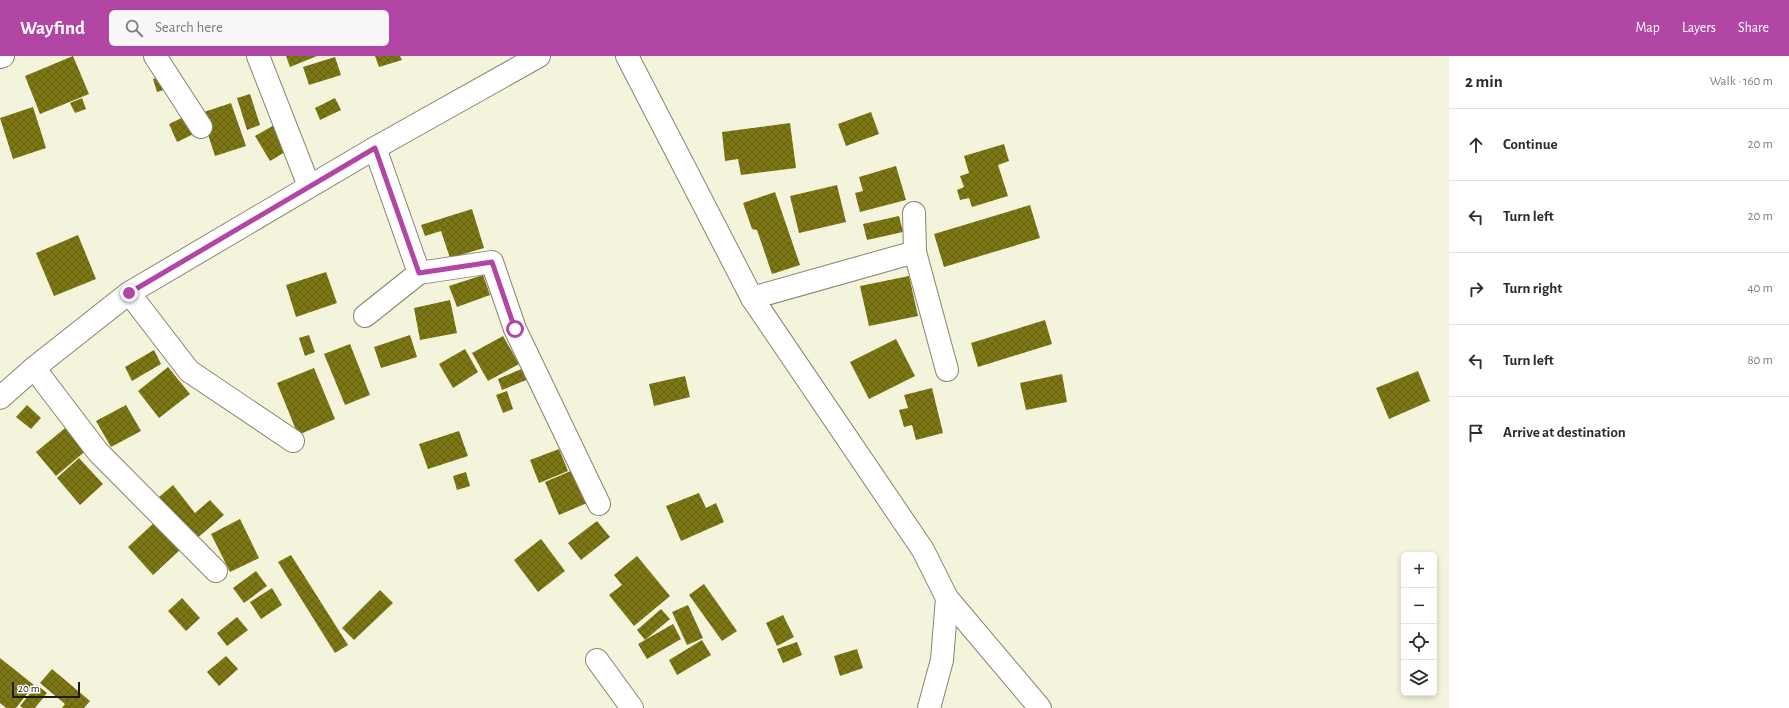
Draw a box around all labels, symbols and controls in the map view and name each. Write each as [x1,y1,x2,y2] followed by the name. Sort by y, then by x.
[109,10,389,46] search box
[123,17,145,39] icon: search
[20,19,85,38] text: Wayfind
[155,20,223,35] text: Search here
[1635,21,1660,35] text: Map
[1682,21,1716,35] text: Layers
[1738,21,1769,35] text: Share
[1465,73,1503,90] text: 2 min
[1710,75,1773,88] text: Walk · 160 m
[1465,134,1487,156] icon: ahead
[1503,137,1558,152] text: Continue
[1748,138,1773,151] text: 20 m
[1465,206,1487,228] icon: left
[1503,209,1554,224] text: Turn left
[1748,210,1773,223] text: 20 m
[1465,278,1487,300] icon: right
[1503,281,1562,296] text: Turn right
[1747,282,1773,295] text: 40 m
[120,284,138,302] route end
[506,320,524,338] route start
[1465,350,1487,372] icon: left
[1503,353,1554,368] text: Turn left
[1747,354,1773,367] text: 80 m
[1465,422,1487,444] icon: arrive
[1503,425,1626,440] text: Arrive at destination
[1401,552,1437,696] map controls
[1401,552,1437,588] button: +
[1401,588,1437,624] button: −
[1401,624,1437,660] button: locate
[1401,660,1437,696] button: layers
[12,680,80,699] scale bar
[18,683,39,694] text: 20 m

